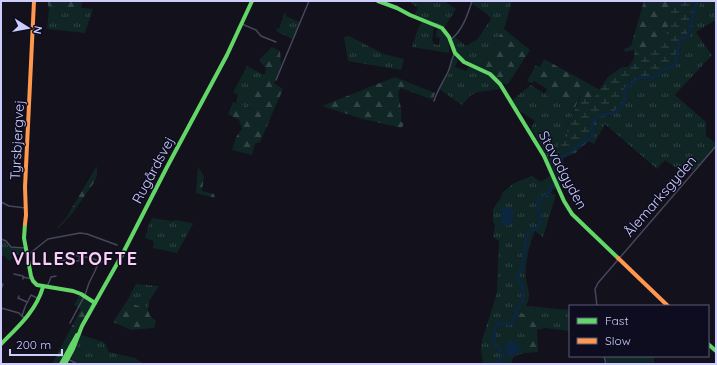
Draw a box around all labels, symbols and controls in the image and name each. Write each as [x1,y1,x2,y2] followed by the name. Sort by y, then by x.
[8,8,48,48] north arrow
[30,25,45,35] text: N
[6,99,28,181] street label: Tyrsbjergvej
[535,128,591,212] street label: Stavadgyden
[128,133,178,207] street label: Rugårdsvej
[620,152,700,240] street label: Ålemarksgyden
[12,247,138,270] district label: VILLESTOFTE
[569,305,709,357] legend
[605,313,629,328] text: Fast
[10,331,62,357] scale bar
[605,333,631,348] text: Slow
[16,337,51,352] text: 200 m

